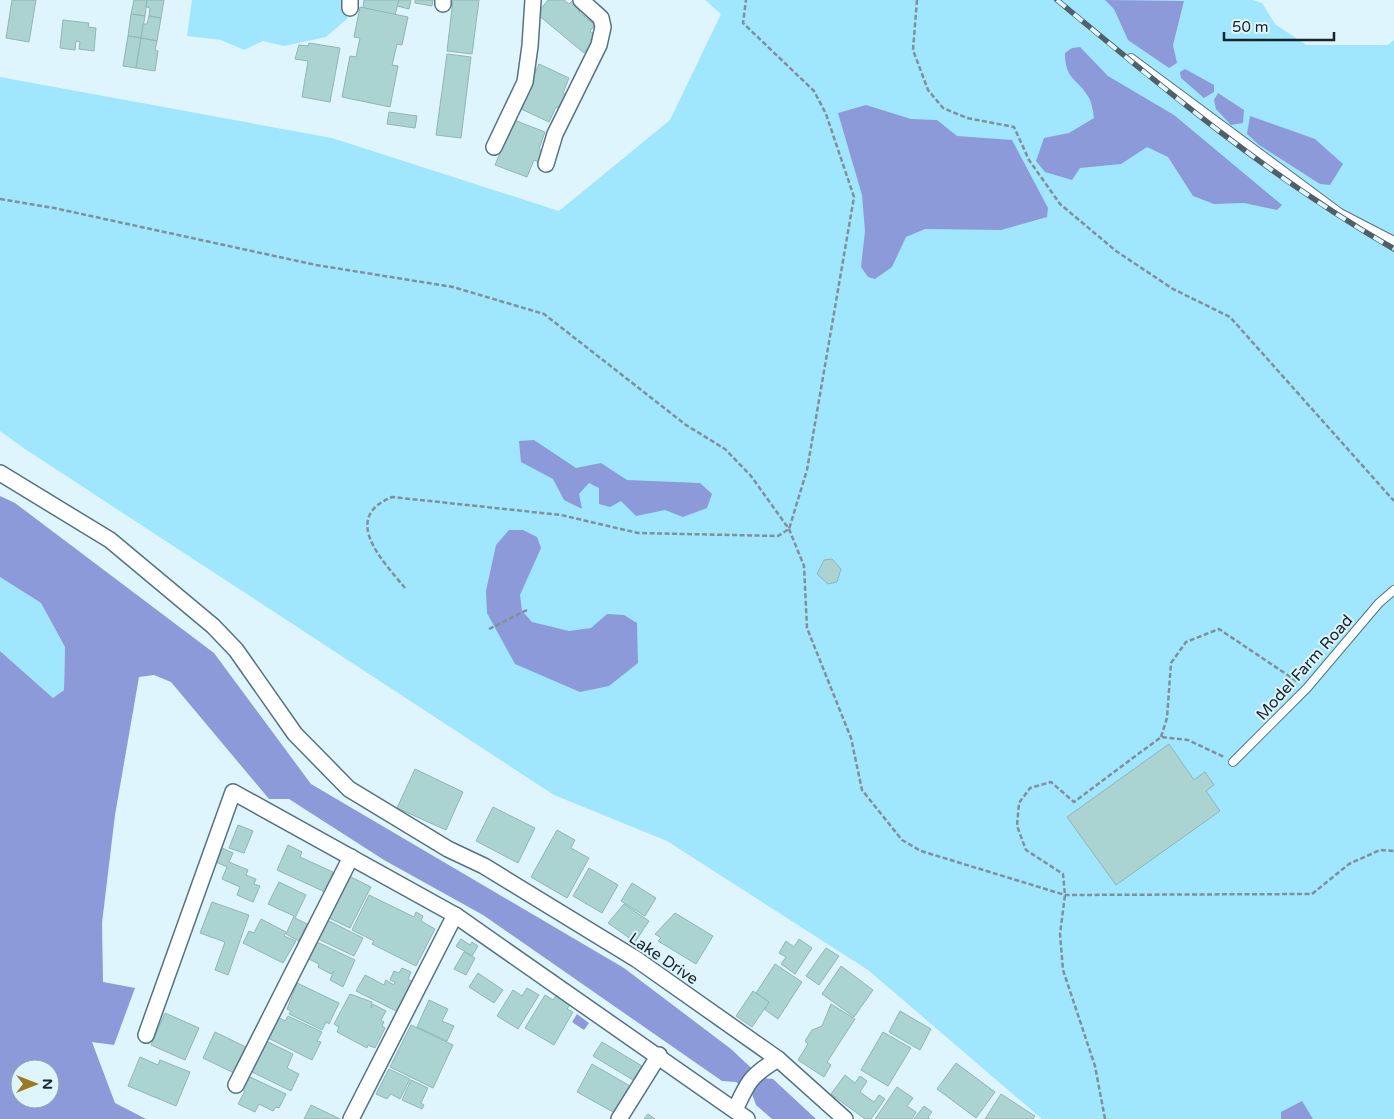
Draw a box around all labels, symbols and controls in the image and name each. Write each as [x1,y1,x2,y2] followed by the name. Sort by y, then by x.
[1224,10,1334,42] scale bar
[1232,18,1269,36] text: 50 m
[1252,611,1357,725] street label: Model Farm Road
[625,928,702,989] street label: Lake Drive
[10,1059,60,1109] north arrow
[39,1078,56,1090] text: N

